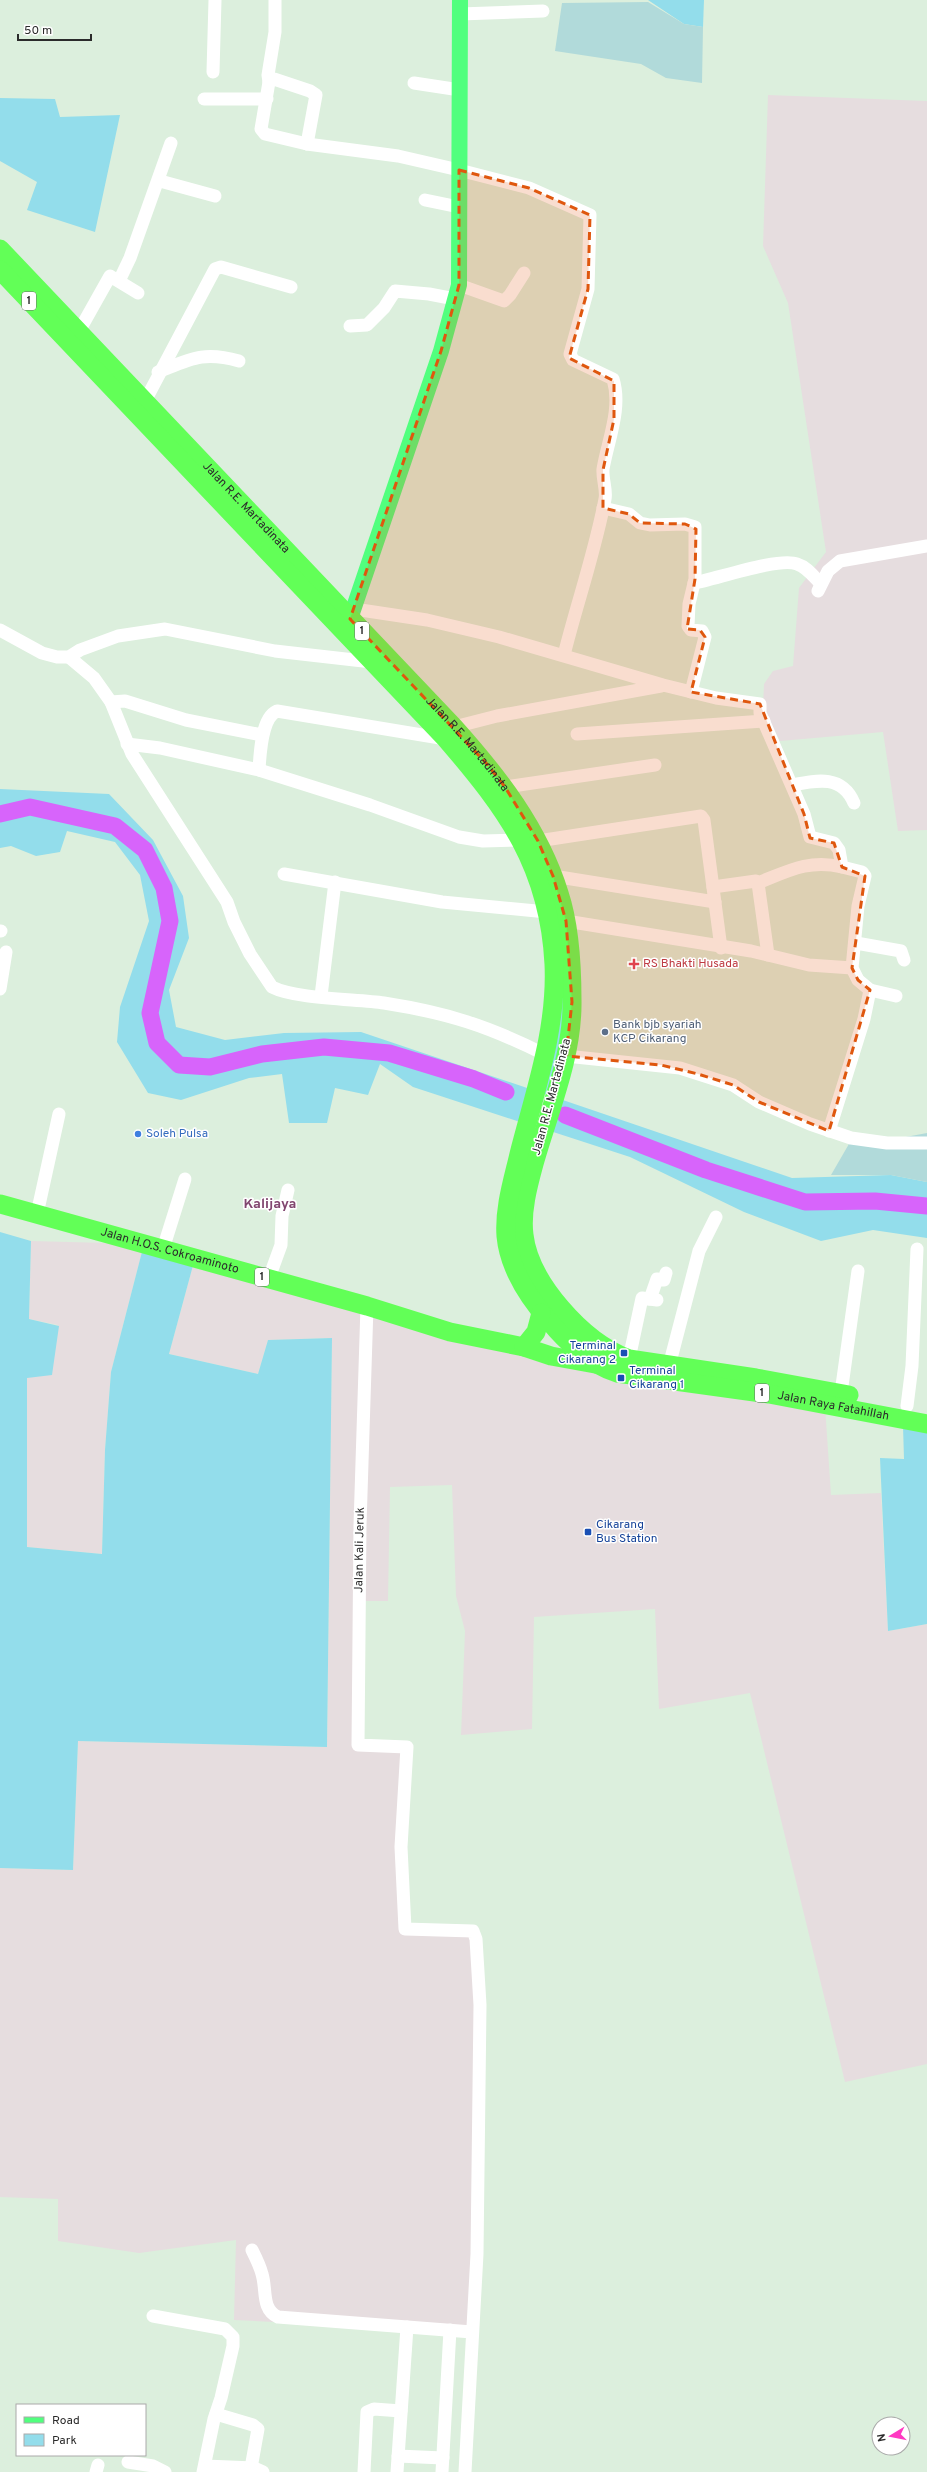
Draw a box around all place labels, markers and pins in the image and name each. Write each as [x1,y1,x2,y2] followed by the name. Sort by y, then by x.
[643,956,738,972] place label: RS Bhakti Husada
[628,958,640,970] marker: RS Bhakti Husada
[613,1017,701,1047] place label: Bank bjb syariah KCP Cikarang
[600,1027,610,1037] marker: Bank bjb syariah KCP Cikarang
[146,1126,208,1142] place label: Soleh Pulsa
[133,1129,143,1139] marker: Soleh Pulsa
[558,1338,616,1368] place label: Terminal Cikarang 2
[619,1348,629,1358] marker: Terminal Cikarang 2
[629,1363,684,1393] place label: Terminal Cikarang 1
[616,1373,626,1383] marker: Terminal Cikarang 1
[596,1517,657,1547] place label: Cikarang Bus Station
[583,1527,593,1537] marker: Cikarang Bus Station

